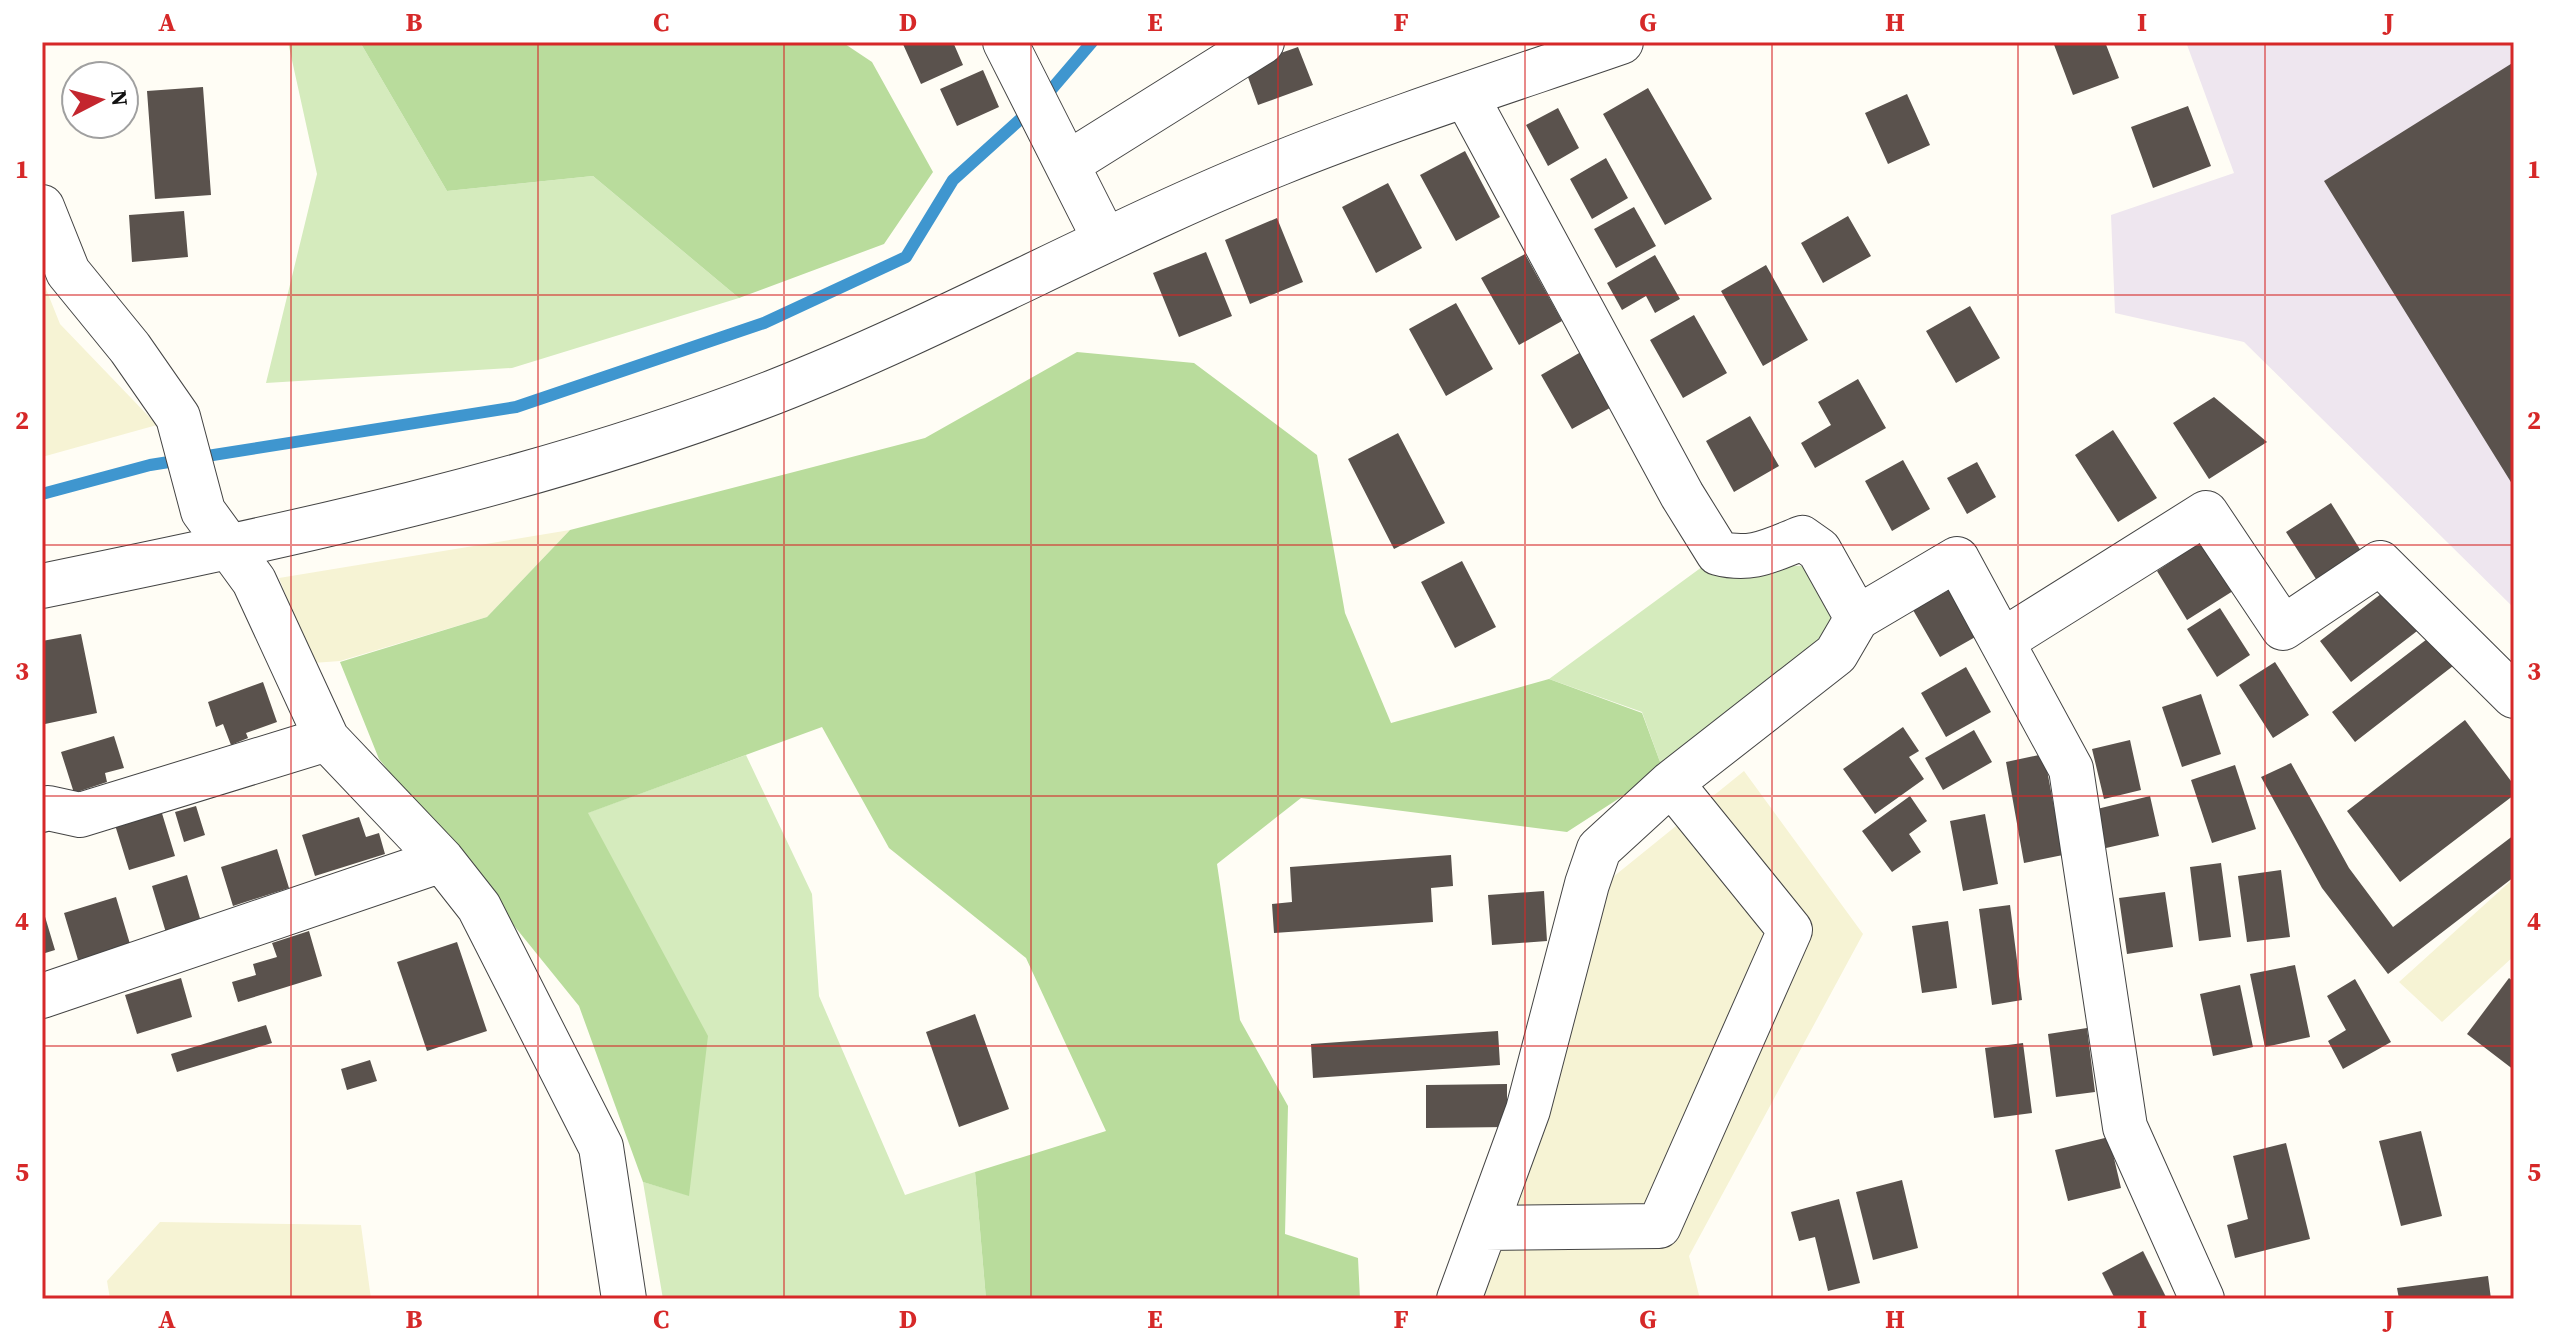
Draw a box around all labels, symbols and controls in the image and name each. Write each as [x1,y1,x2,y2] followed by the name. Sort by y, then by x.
[158,4,176,40] text: A
[406,4,423,40] text: B
[653,4,669,40] text: C
[899,4,917,40] text: D
[1147,4,1163,40] text: E
[1393,4,1409,40] text: F
[1639,4,1657,40] text: G
[1885,4,1905,40] text: H
[2137,4,2147,40] text: I
[2382,4,2394,40] text: J
[60,60,140,140] north arrow
[104,88,136,107] text: N
[15,151,29,187] text: 1
[2527,151,2541,187] text: 1
[15,402,29,438] text: 2
[2527,402,2541,438] text: 2
[15,653,29,689] text: 3
[2527,653,2541,689] text: 3
[15,903,29,939] text: 4
[2527,903,2541,939] text: 4
[15,1154,29,1190] text: 5
[2527,1154,2541,1190] text: 5
[158,1301,176,1337] text: A
[406,1301,423,1337] text: B
[653,1301,669,1337] text: C
[899,1301,917,1337] text: D
[1147,1301,1163,1337] text: E
[1393,1301,1409,1337] text: F
[1639,1301,1657,1337] text: G
[1885,1301,1905,1337] text: H
[2137,1301,2147,1337] text: I
[2382,1301,2394,1337] text: J

